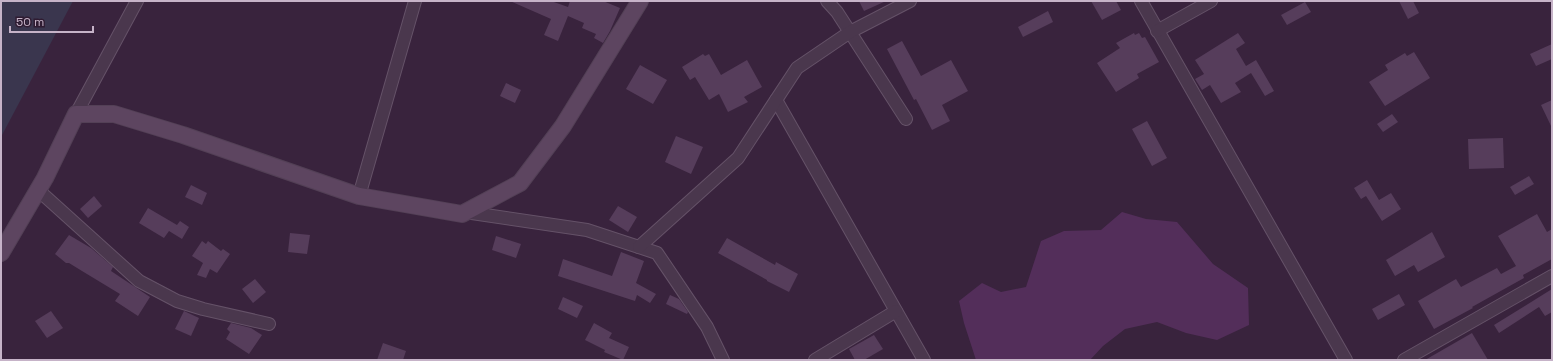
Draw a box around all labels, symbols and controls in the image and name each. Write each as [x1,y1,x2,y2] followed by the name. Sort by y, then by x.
[10,8,93,34] scale bar
[16,14,44,30] text: 50 m

